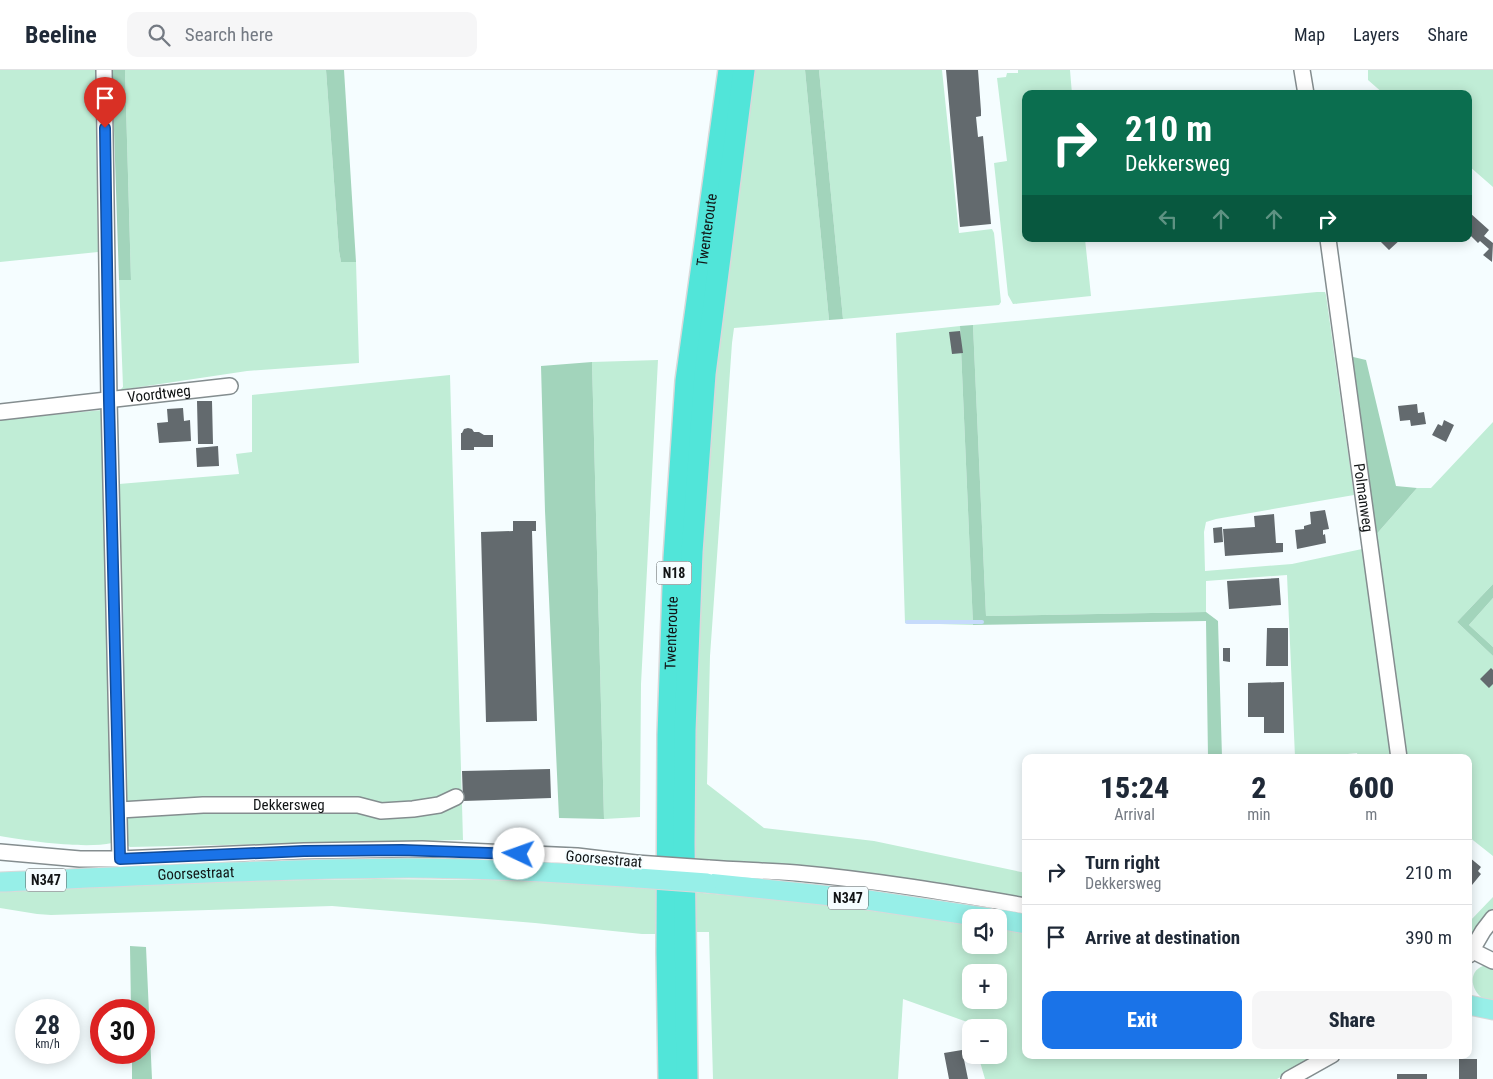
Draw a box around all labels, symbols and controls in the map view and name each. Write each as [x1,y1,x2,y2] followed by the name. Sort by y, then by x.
[127,12,477,57] search box
[25,21,97,49] text: Beeline
[145,21,173,49] icon: search
[185,23,273,46] text: Search here
[1294,24,1325,45] text: Map
[1353,24,1400,45] text: Layers
[1428,24,1468,45] text: Share
[84,77,126,128] pin
[91,84,119,112] icon: arrive
[1125,109,1212,150] text: 210 m
[1042,110,1107,175] icon: right
[1125,151,1230,176] text: Dekkersweg
[693,192,721,268] street label: Twenteroute
[1154,205,1182,233] icon: left
[1207,205,1235,233] icon: ahead
[1260,205,1288,233] icon: ahead
[1313,205,1341,233] icon: right
[126,382,192,407] street label: Voordtweg
[1350,462,1377,533] street label: Polmanweg
[656,562,692,584] road number: N18
[661,596,682,670] street label: Twenteroute
[1100,770,1169,805] text: 15:24
[1251,770,1266,805] text: 2
[1348,770,1394,805] text: 600
[253,796,325,814] street label: Dekkersweg
[1114,805,1155,824] text: Arrival
[1247,805,1271,824] text: min
[1365,805,1377,824] text: m
[492,827,544,879] position arrow
[565,847,643,871] street label: Goorsestraat
[1085,851,1160,874] text: Turn right
[1042,858,1070,886] icon: right
[1405,861,1452,884] text: 210 m
[157,863,235,884] street label: Goorsestraat
[26,868,66,892] road number: N347
[1085,874,1161,893] text: Dekkersweg
[828,886,868,910] road number: N347
[962,909,1007,1064] map controls
[962,909,1007,954] button: sound
[1042,923,1070,951] icon: arrive
[1085,926,1240,949] text: Arrive at destination
[1405,926,1452,949] text: 390 m
[962,964,1007,1009] button: +
[1042,991,1242,1049] button: Exit
[1252,991,1452,1049] button: Share
[90,999,155,1064] speed limit sign: 30
[35,1011,60,1040] text: 28
[962,1019,1007,1064] button: −
[35,1037,60,1051] text: km/h

